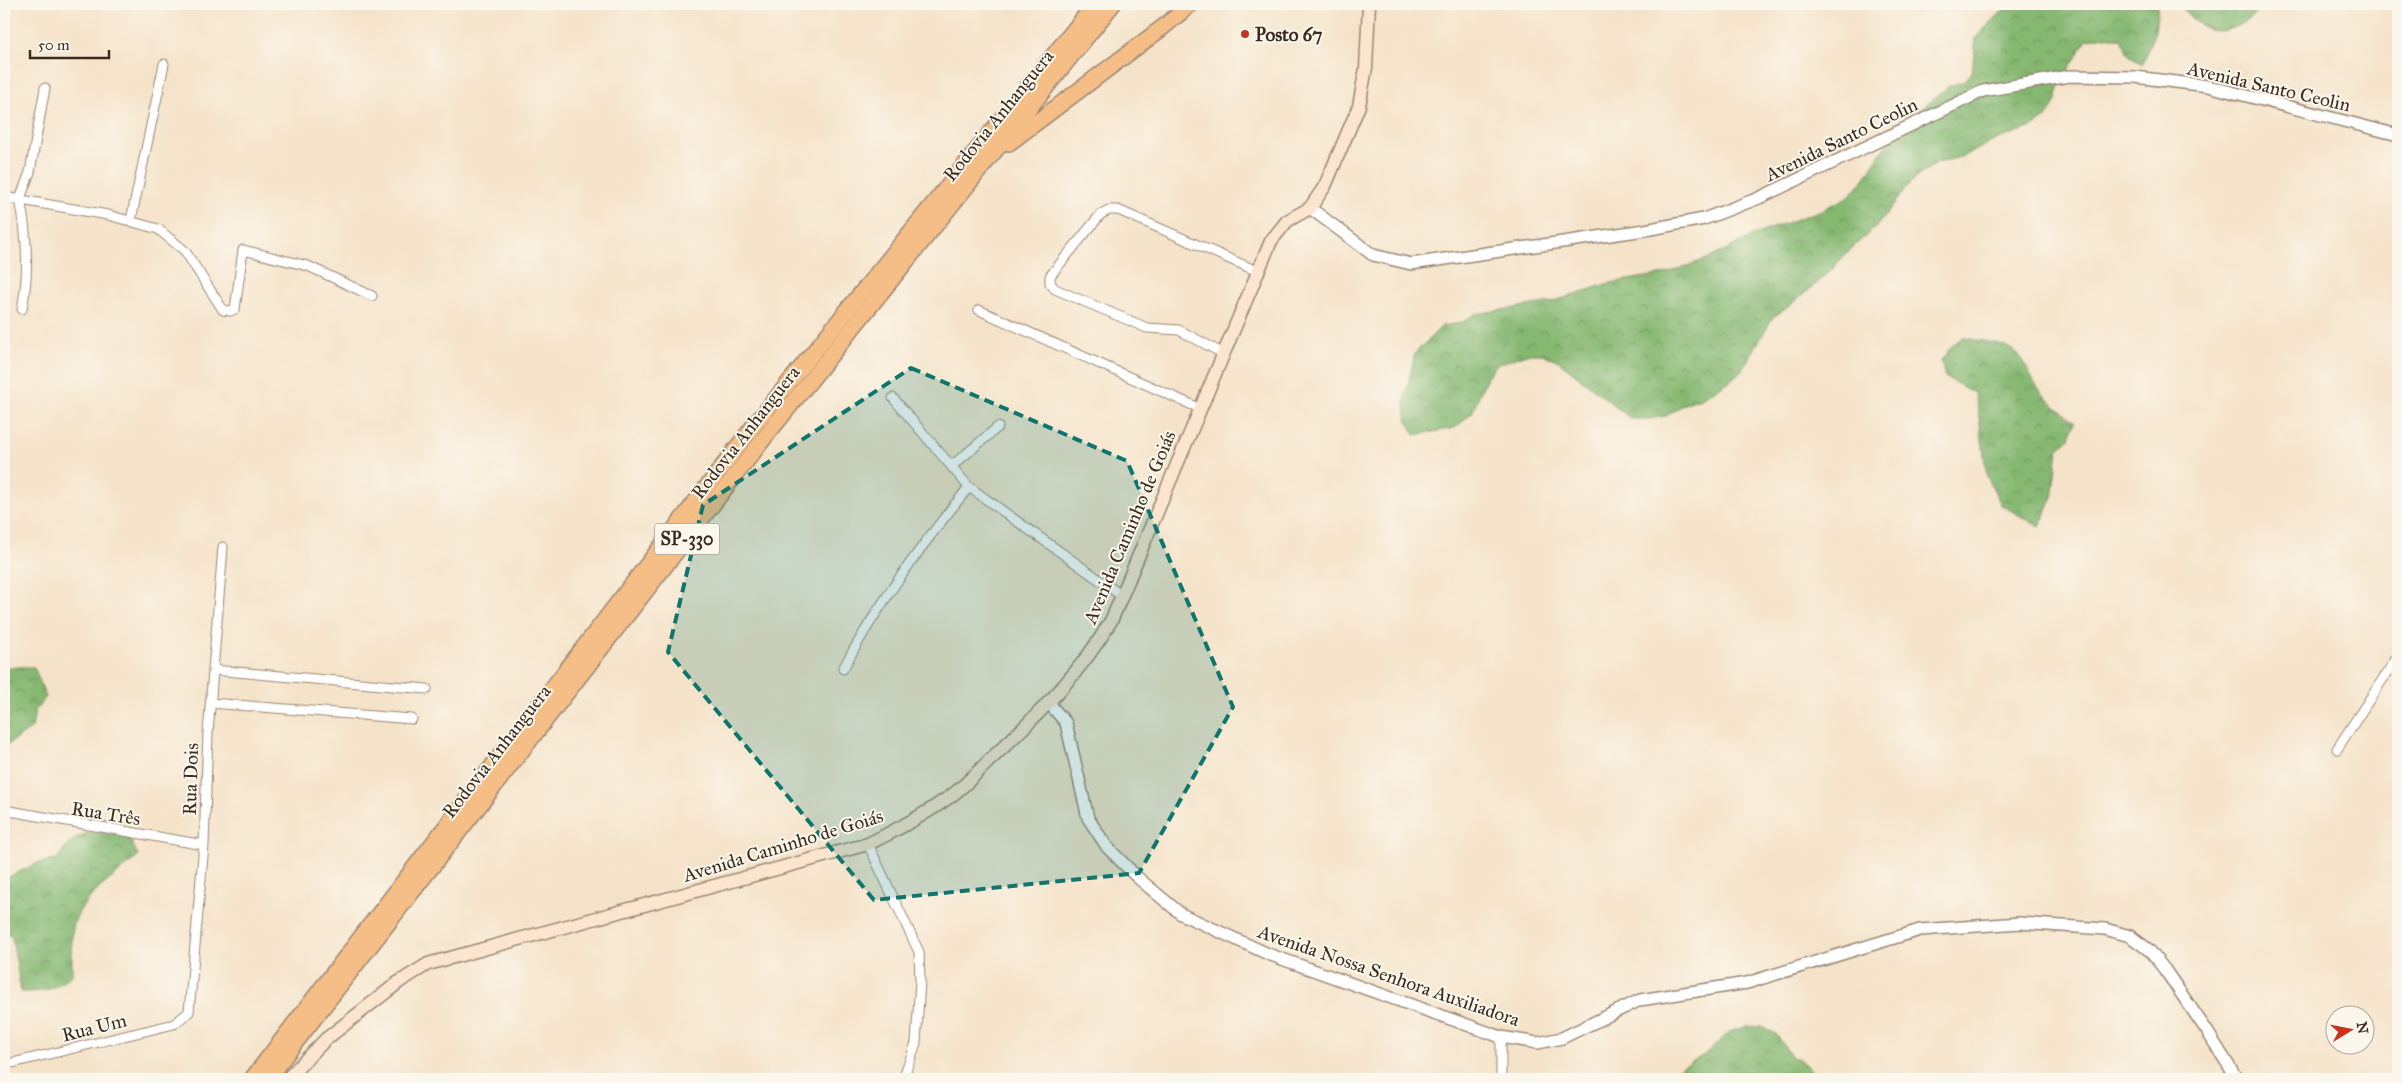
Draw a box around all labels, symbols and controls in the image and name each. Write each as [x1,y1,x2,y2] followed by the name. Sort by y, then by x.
[1255,23,1323,46] place label: Posto 67
[30,28,109,60] scale bar
[1239,28,1251,40] marker: Posto 67
[38,36,70,54] text: 50 m
[938,44,1060,186] street label: Rodovia Anhanguera
[2184,56,2353,116] street label: Avenida Santo Ceolin
[1760,93,1921,187] street label: Avenida Santo Ceolin
[686,360,806,504] street label: Rodovia Anhanguera
[1078,427,1181,628] street label: Avenida Caminho de Goiás
[654,524,720,554] road number: SP-330
[437,679,557,823] street label: Rodovia Anhanguera
[178,742,203,816] street label: Rua Dois
[70,797,142,830] street label: Rua Três
[679,804,886,887] street label: Avenida Caminho de Goiás
[1254,920,1524,1031] street label: Avenida Nossa Senhora Auxiliadora
[2324,1006,2374,1056] north arrow
[59,1008,129,1047] street label: Rua Um
[2353,1021,2372,1035] text: N

